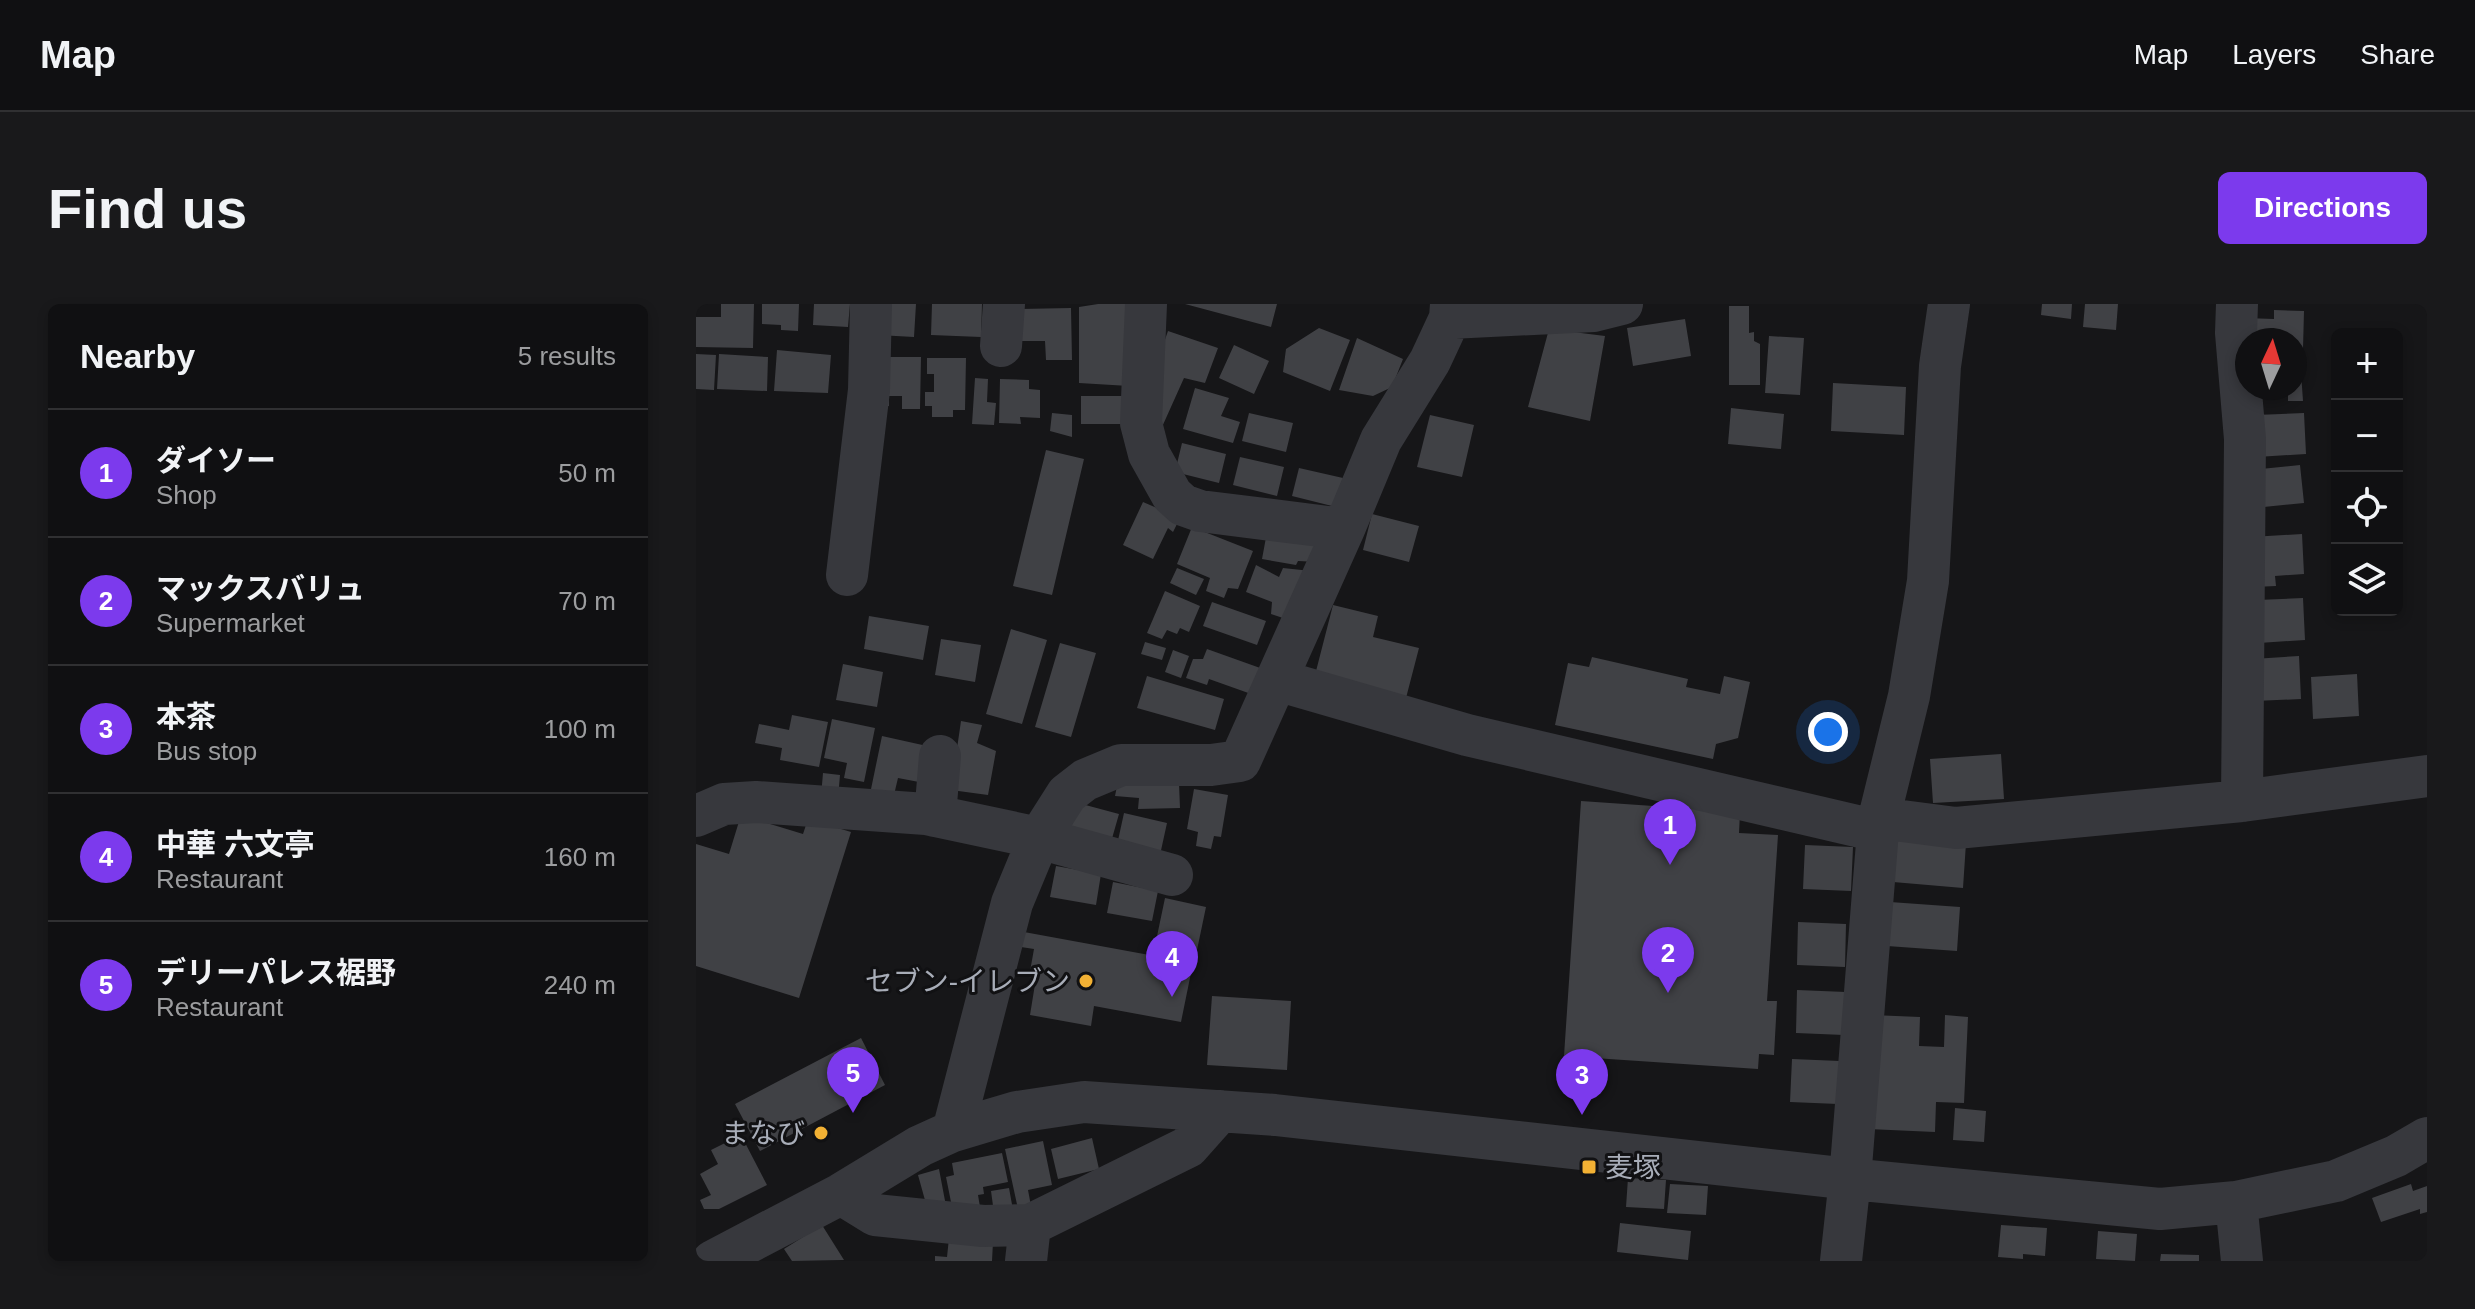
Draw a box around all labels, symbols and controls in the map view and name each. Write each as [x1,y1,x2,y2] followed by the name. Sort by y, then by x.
[40,34,116,76] text: Map
[2134,39,2188,70] text: Map
[2232,39,2316,70] text: Layers
[2360,39,2435,70] text: Share
[2218,172,2427,244] button: Directions
[48,177,247,240] text: Find us
[2235,328,2307,400] north arrow
[2331,328,2403,616] map controls
[2331,328,2403,400] button: +
[80,337,195,375] text: Nearby
[518,341,616,371] text: 5 results
[2331,400,2403,472] button: −
[156,444,276,477] text: ダイソー
[99,458,113,488] text: 1
[558,458,616,488] text: 50 m
[2331,472,2403,544] button: locate
[156,480,217,510] text: Shop
[2331,544,2403,616] button: layers
[156,572,365,605] text: マックスバリュ
[99,586,113,616] text: 2
[558,586,616,616] text: 70 m
[156,608,305,638] text: Supermarket
[156,700,216,733] text: 本茶
[1808,712,1848,752] your location
[99,714,113,744] text: 3
[544,714,616,744] text: 100 m
[156,736,257,766] text: Bus stop
[1644,799,1696,865] pin: 1
[156,828,314,861] text: 中華 六文亭
[99,842,113,872] text: 4
[544,842,616,872] text: 160 m
[156,864,283,894] text: Restaurant
[1642,927,1694,993] pin: 2
[1146,931,1198,997] pin: 4
[156,956,396,989] text: デリーパレス裾野
[865,966,1070,997] place label: セブン-イレブン
[99,970,113,1000] text: 5
[544,970,616,1000] text: 240 m
[1077,972,1095,990] marker: セブン-イレブン
[156,992,283,1022] text: Restaurant
[827,1047,879,1113] pin: 5
[1556,1049,1608,1115] pin: 3
[721,1118,805,1149] place label: まなび
[812,1124,830,1142] marker: まなび
[1605,1152,1661,1183] place label: 麦塚
[1580,1158,1598,1176] marker: 麦塚

